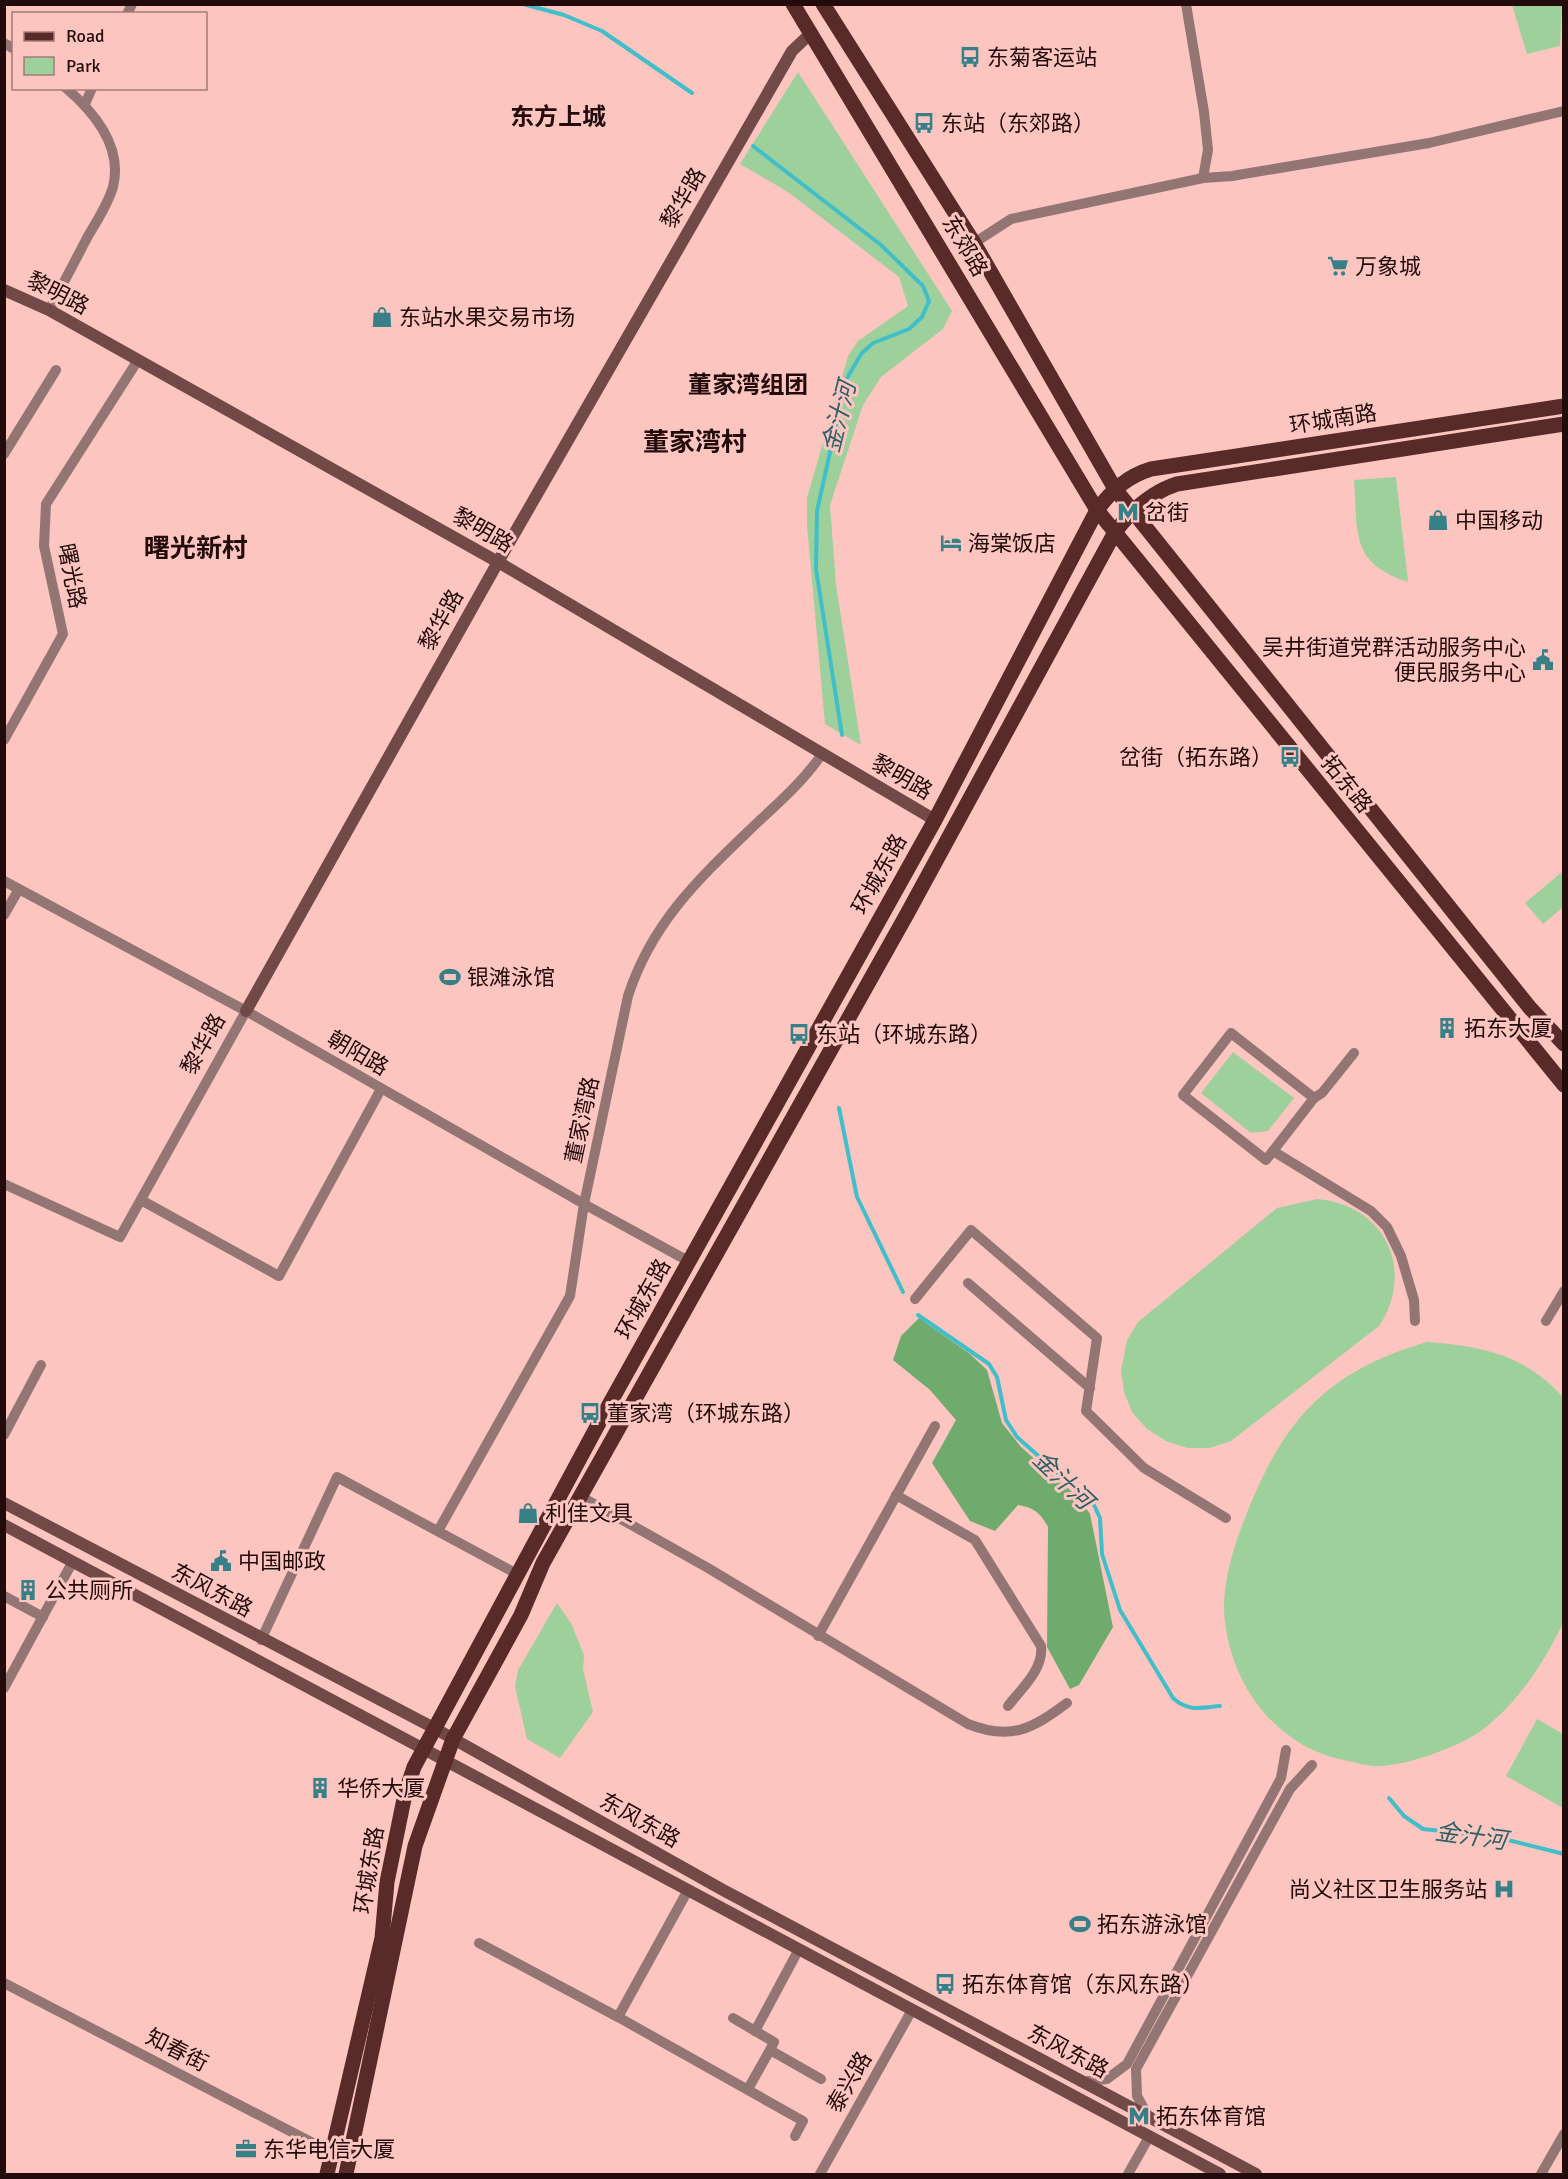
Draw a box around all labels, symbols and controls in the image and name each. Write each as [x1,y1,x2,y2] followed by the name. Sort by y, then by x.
[12,12,207,90] legend
[66,25,105,47] text: Road
[987,44,1097,71] place label: 东菊客运站
[958,45,982,69] bus stop icon: 东菊客运站
[66,55,101,77] text: Park
[510,102,606,132] district label: 东方上城
[941,110,1095,137] place label: 东站（东郊路）
[912,111,936,135] bus stop icon: 东站（东郊路）
[655,163,711,233] street label: 黎华路
[936,211,994,281] street label: 东郊路
[1355,253,1421,280] place label: 万象城
[1326,254,1350,278] supermarket icon: 万象城
[22,266,94,320] street label: 黎明路
[399,304,575,331] place label: 东站水果交易市场
[370,305,394,329] shop icon: 东站水果交易市场
[688,370,808,400] district label: 董家湾组团
[816,375,863,456] water label: 金汁河
[1287,399,1379,439] street label: 环城南路
[643,427,747,459] district label: 董家湾村
[1145,499,1189,526] place label: 岔街
[1116,500,1140,524] metro station icon: 岔街
[448,502,518,558] street label: 黎明路
[1455,507,1543,534] place label: 中国移动
[1426,508,1450,532] shop icon: 中国移动
[968,530,1056,557] place label: 海棠饭店
[939,531,963,555] hotel icon: 海棠饭店
[144,533,248,565] district label: 曙光新村
[52,541,92,611] street label: 曙光路
[413,585,469,655] street label: 黎华路
[1262,634,1526,686] place label: 吴井街道党群活动服务中心 便民服务中心
[1531,648,1555,672] public building icon: 吴井街道党群活动服务中心 便民服务中心
[1119,744,1273,771] place label: 岔街（拓东路）
[1278,745,1302,769] bus stop icon: 岔街（拓东路）
[867,749,937,805] street label: 黎明路
[1316,750,1378,818] street label: 拓东路
[846,829,912,919] street label: 环城东路
[467,964,555,991] place label: 银滩泳馆
[438,965,462,989] sports icon: 银滩泳馆
[175,1009,231,1079] street label: 黎华路
[1464,1015,1552,1042] place label: 拓东大厦
[1435,1016,1459,1040] building icon: 拓东大厦
[816,1021,992,1048] place label: 东站（环城东路）
[787,1022,811,1046] bus stop icon: 东站（环城东路）
[323,1025,393,1081] street label: 朝阳路
[560,1074,604,1166] street label: 董家湾路
[610,1254,676,1344] street label: 环城东路
[607,1400,805,1427] place label: 董家湾（环城东路）
[578,1401,602,1425] bus stop icon: 董家湾（环城东路）
[1027,1444,1102,1519] water label: 金汁河
[545,1500,633,1527] place label: 利佳文具
[516,1501,540,1525] shop icon: 利佳文具
[238,1548,326,1575] place label: 中国邮政
[209,1549,233,1573] public building icon: 中国邮政
[167,1557,257,1623] street label: 东风东路
[45,1577,133,1604] place label: 公共厕所
[16,1578,40,1602] building icon: 公共厕所
[337,1775,425,1802] place label: 华侨大厦
[308,1776,332,1800] building icon: 华侨大厦
[595,1787,685,1853] street label: 东风东路
[1433,1816,1513,1856] water label: 金汁河
[349,1824,389,1916] street label: 环城东路
[1289,1876,1487,1903] place label: 尚义社区卫生服务站
[1492,1877,1516,1901] hospital icon: 尚义社区卫生服务站
[1097,1911,1207,1938] place label: 拓东游泳馆
[1068,1912,1092,1936] sports icon: 拓东游泳馆
[962,1971,1204,1998] place label: 拓东体育馆（东风东路）
[933,1972,957,1996] bus stop icon: 拓东体育馆（东风东路）
[1023,2018,1113,2084] street label: 东风东路
[141,2023,213,2077] street label: 知春街
[821,2047,877,2117] street label: 泰兴路
[1156,2103,1266,2130] place label: 拓东体育馆
[1127,2104,1151,2128] metro station icon: 拓东体育馆
[263,2136,395,2163] place label: 东华电信大厦
[234,2137,258,2161] office icon: 东华电信大厦

